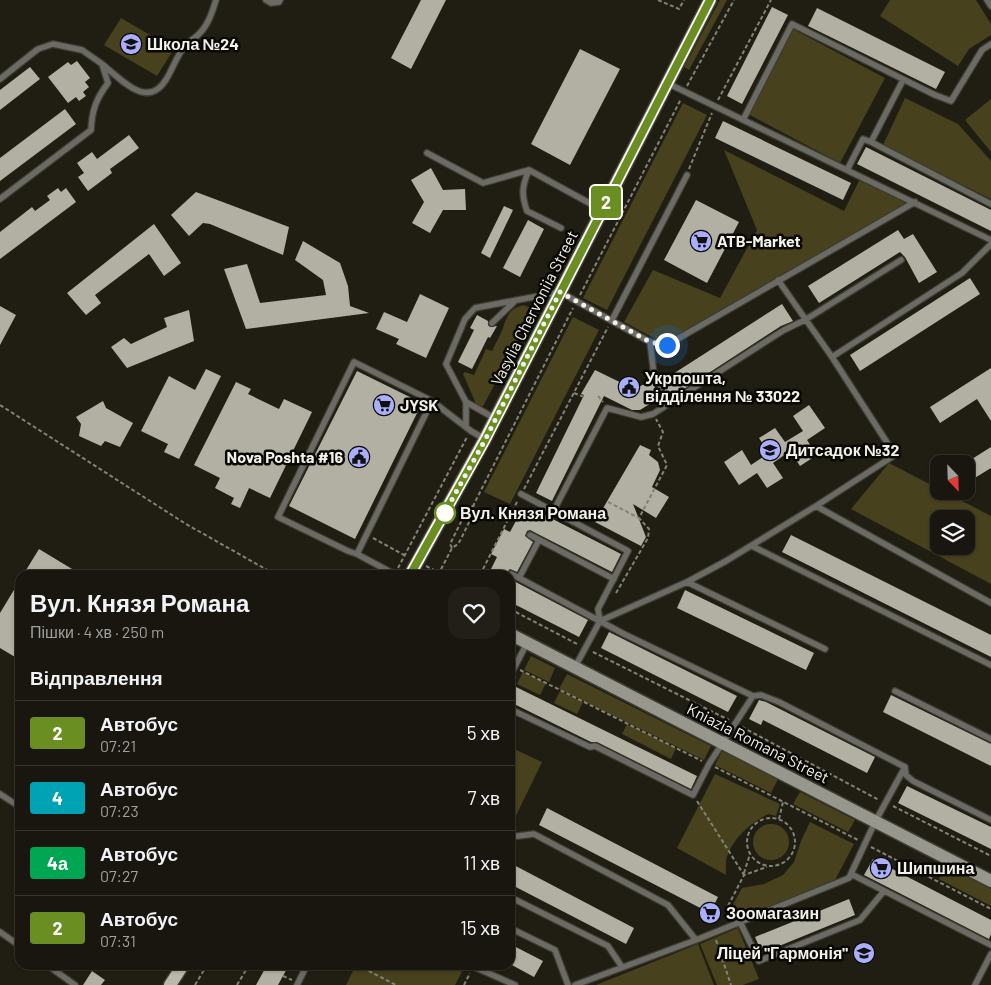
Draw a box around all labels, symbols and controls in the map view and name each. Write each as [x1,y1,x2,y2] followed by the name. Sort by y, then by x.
[119,32,143,56] school or university icon: Школа №24
[147,34,239,53] place label: Школа №24
[590,186,622,218] line badge: 2
[601,191,611,213] text: 2
[486,227,581,388] street label: Vasylia Chervoniia Street
[689,229,713,253] supermarket icon: ATB-Market
[717,231,801,250] place label: ATB-Market
[655,333,680,358] your location
[645,368,800,405] place label: Укрпошта, відділення № 33022
[617,375,641,399] public building icon: Укрпошта, відділення № 33022
[372,393,396,417] supermarket icon: JYSK
[400,395,438,414] place label: JYSK
[758,438,782,462] school or university icon: Дитсадок №32
[786,440,899,459] place label: Дитсадок №32
[347,445,371,469] public building icon: Nova Poshta #16
[227,447,343,466] place label: Nova Poshta #16
[930,455,975,500] north arrow
[930,455,975,555] map controls
[434,502,456,524] marker: Вул. Князя Романа
[460,503,606,522] place label: Вул. Князя Романа
[930,510,975,555] button: layers
[448,587,500,639] button: heart
[30,588,249,617] text: Вул. Князя Романа
[30,622,164,641] text: Пішки · 4 хв · 250 m
[30,666,163,689] text: Відправлення
[684,698,832,787] street label: Kniazia Romana Street
[100,712,178,735] text: Автобус
[467,721,500,744] text: 5 хв
[52,722,63,744] text: 2
[100,736,136,755] text: 07:21
[100,777,178,800] text: Автобус
[468,786,500,809] text: 7 хв
[52,787,63,809] text: 4
[100,801,139,820] text: 07:23
[100,842,178,865] text: Автобус
[463,851,500,874] text: 11 хв
[47,852,68,874] text: 4а
[869,856,893,880] supermarket icon: Шипшина
[897,858,974,877] place label: Шипшина
[100,866,138,885] text: 07:27
[698,901,722,925] supermarket icon: Зоомагазин
[726,903,819,922] place label: Зоомагазин
[100,907,178,930] text: Автобус
[460,916,500,939] text: 15 хв
[52,917,63,939] text: 2
[100,931,136,950] text: 07:31
[852,941,876,965] school or university icon: Ліцей "Гармонія"
[717,943,848,962] place label: Ліцей "Гармонія"

